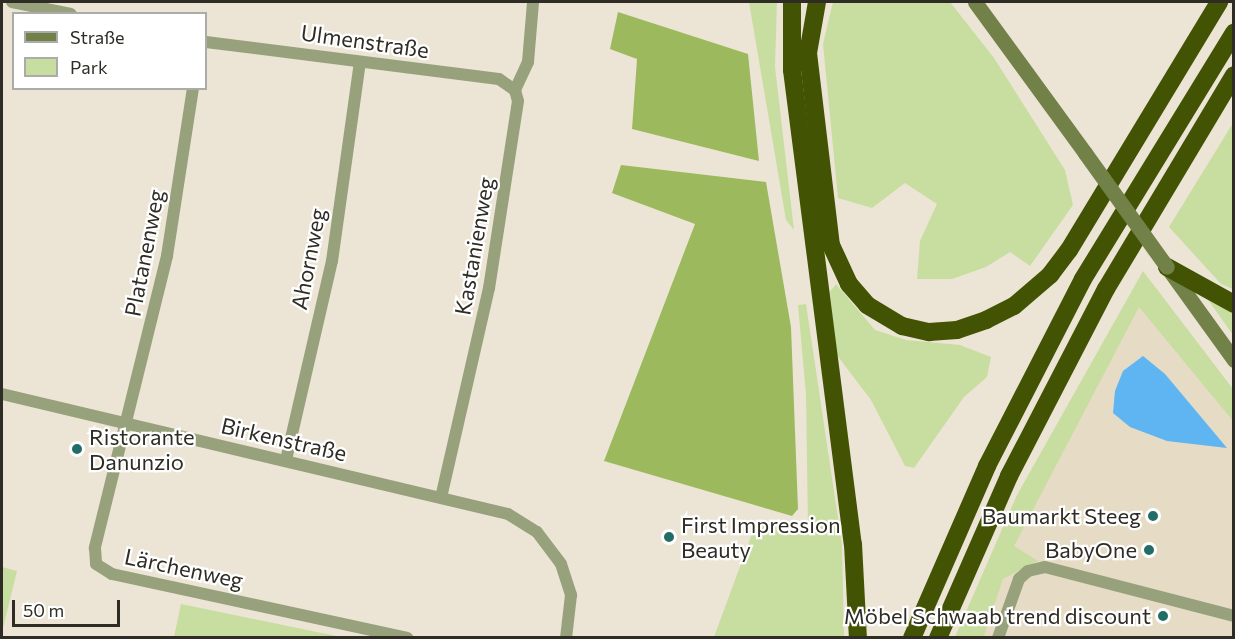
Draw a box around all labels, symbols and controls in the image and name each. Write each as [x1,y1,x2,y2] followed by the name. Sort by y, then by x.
[12,12,207,90] legend
[299,19,431,63] street label: Ulmenstraße
[70,26,125,48] text: Straße
[70,56,108,78] text: Park
[449,175,499,317] street label: Kastanienweg
[119,187,169,319] street label: Platanenweg
[285,206,331,312] street label: Ahornweg
[219,412,349,466] street label: Birkenstraße
[89,423,194,475] place label: Ristorante Danunzio
[70,442,84,456] marker: Ristorante Danunzio
[982,503,1141,529] place label: Baumarkt Steeg
[1146,509,1160,523] marker: Baumarkt Steeg
[681,511,841,562] place label: First Impression Beauty
[662,530,676,544] marker: First Impression Beauty
[1045,537,1137,563] place label: BabyOne
[122,543,246,593] street label: Lärchenweg
[1142,543,1156,557] marker: BabyOne
[15,588,123,626] scale bar
[23,599,64,621] text: 50 m
[844,603,1151,629] place label: Möbel Schwaab trend discount
[1156,609,1170,623] marker: Möbel Schwaab trend discount

